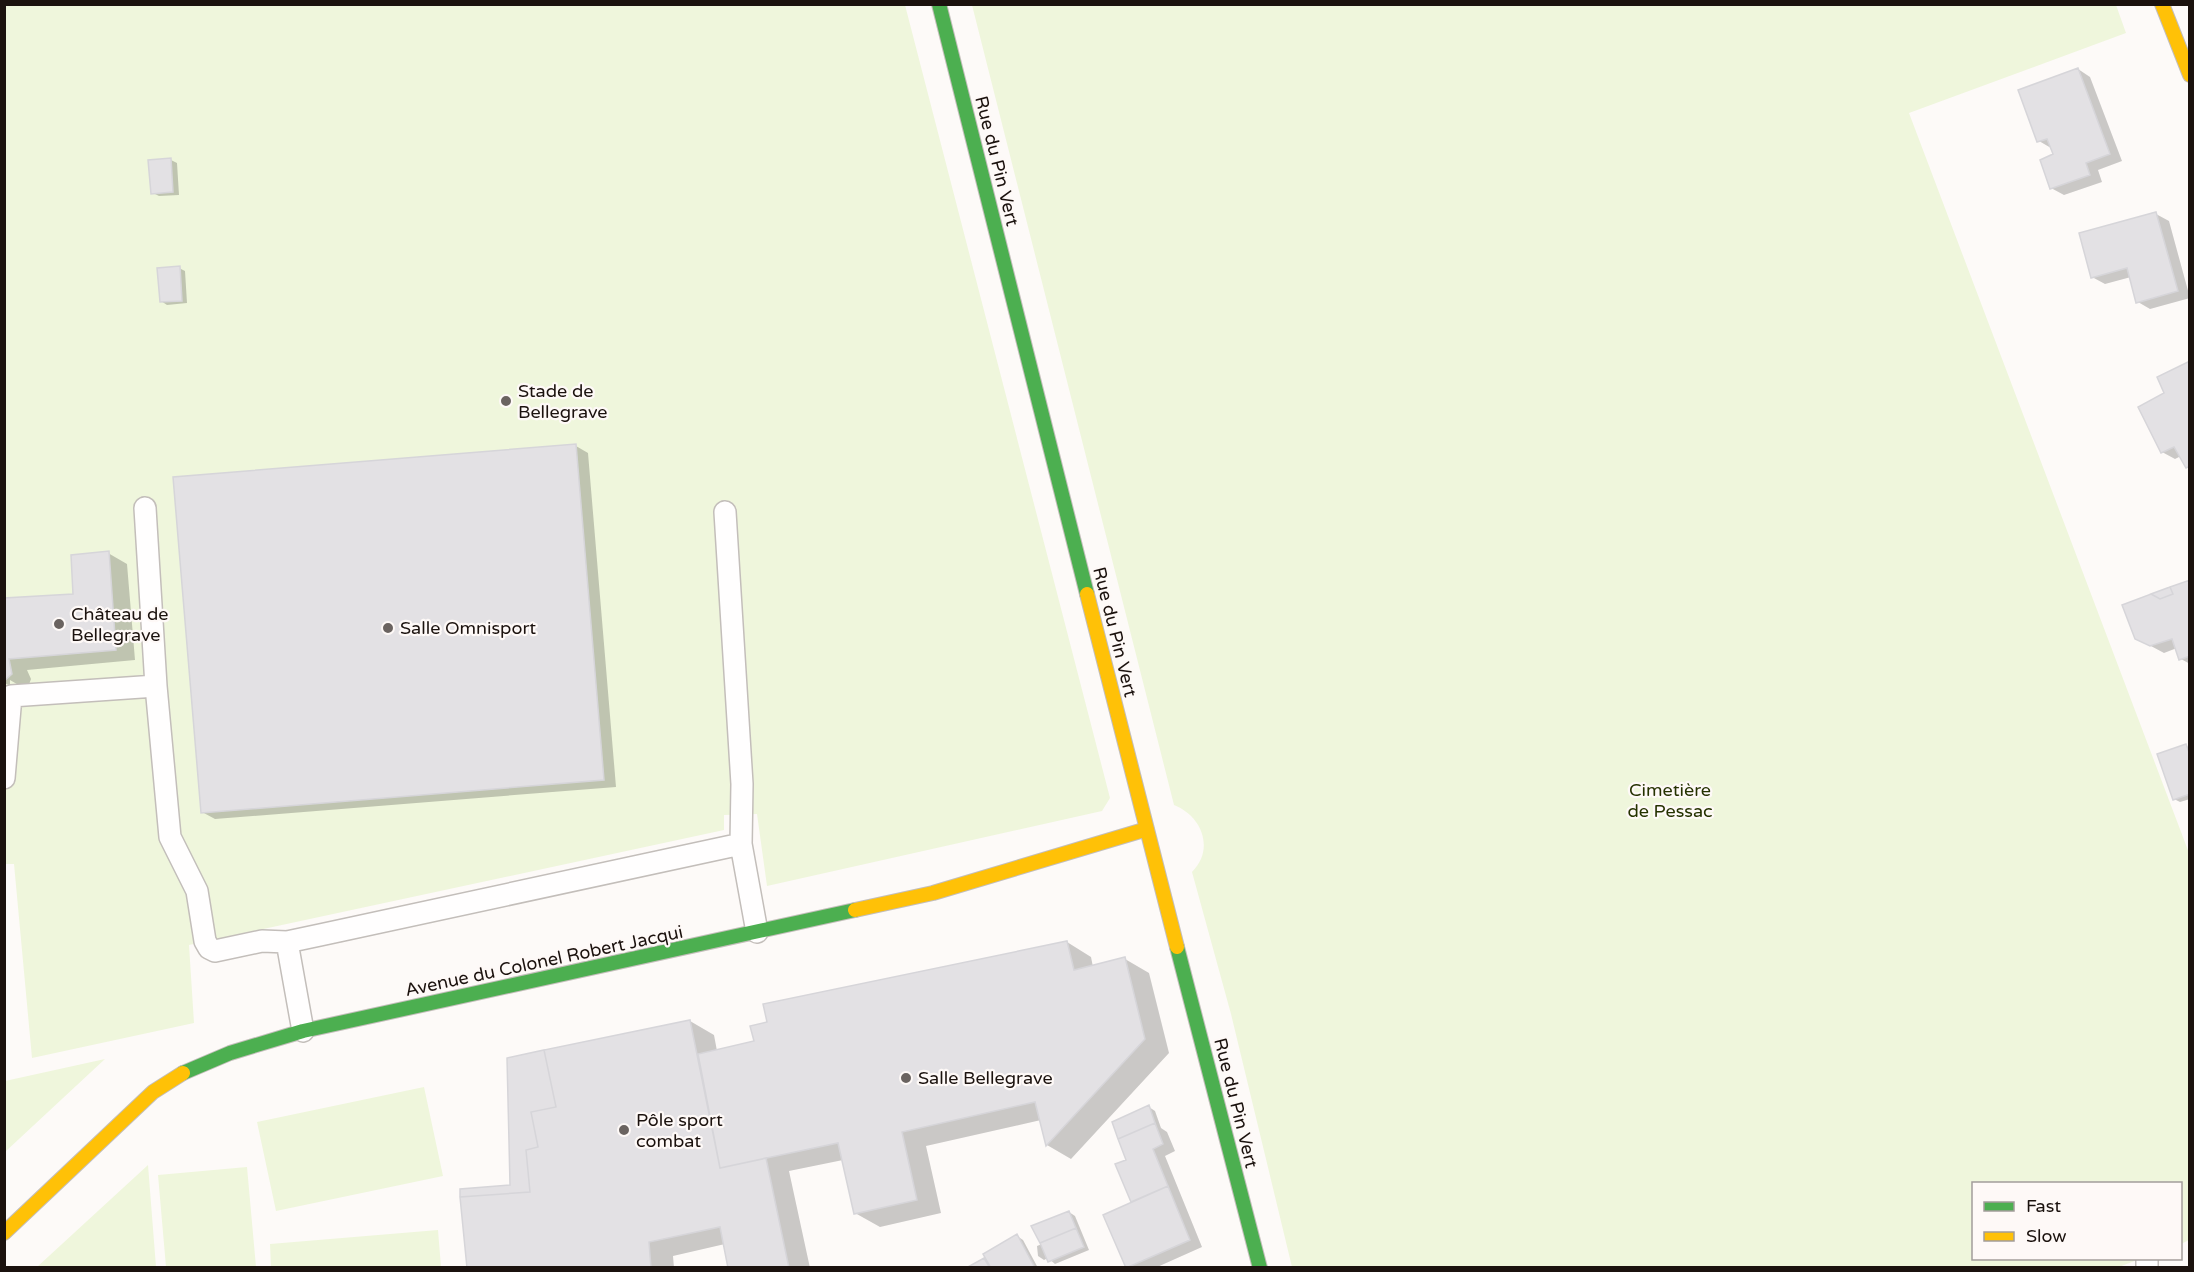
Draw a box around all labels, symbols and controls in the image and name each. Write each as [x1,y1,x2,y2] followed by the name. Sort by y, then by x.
[970,94,1024,228] street label: Rue du Pin Vert
[518,380,608,423] place label: Stade de Bellegrave
[499,394,513,408] marker: Stade de Bellegrave
[1088,565,1142,699] street label: Rue du Pin Vert
[71,603,169,646] place label: Château de Bellegrave
[52,617,66,631] marker: Château de Bellegrave
[400,617,536,639] place label: Salle Omnisport
[381,621,395,635] marker: Salle Omnisport
[1627,779,1713,822] park label: Cimetière de Pessac
[403,921,685,1001] street label: Avenue du Colonel Robert Jacqui
[1209,1036,1263,1170] street label: Rue du Pin Vert
[918,1067,1053,1089] place label: Salle Bellegrave
[899,1071,913,1085] marker: Salle Bellegrave
[636,1109,723,1152] place label: Pôle sport combat
[617,1123,631,1137] marker: Pôle sport combat
[1972,1182,2182,1260] legend
[2026,1195,2061,1217] text: Fast
[2026,1225,2067,1247] text: Slow

